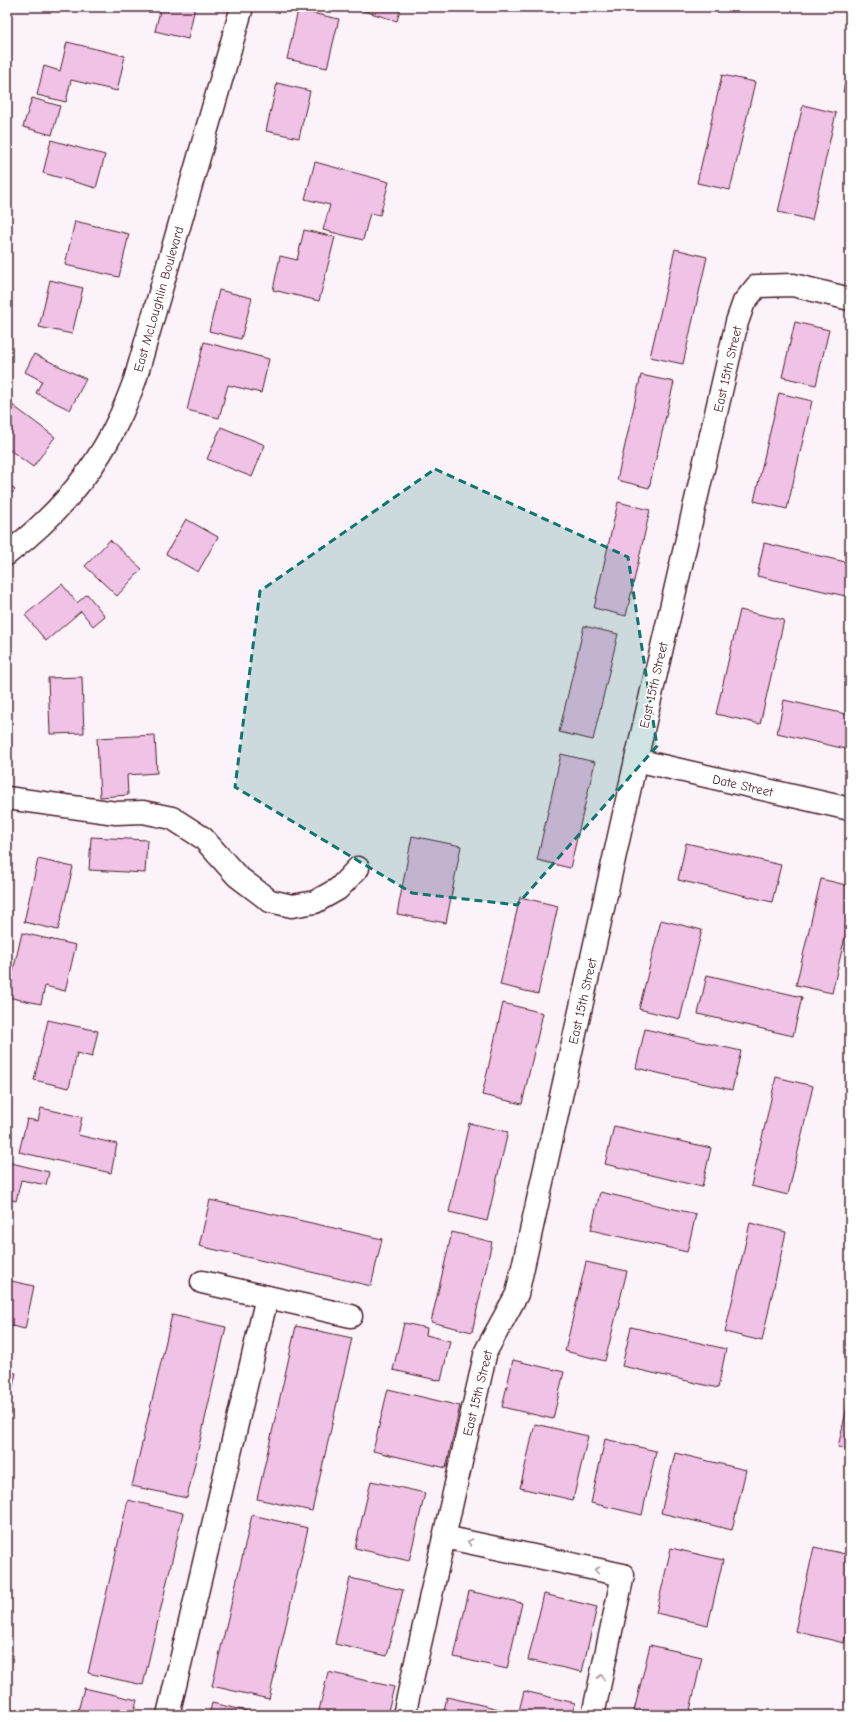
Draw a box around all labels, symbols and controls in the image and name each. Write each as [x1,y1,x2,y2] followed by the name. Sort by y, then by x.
[131,225,186,374] street label: East McLoughlin Boulevard
[710,323,745,414] street label: East 15th Street
[636,639,671,730] street label: East 15th Street
[711,771,776,800] street label: Date Street
[565,955,600,1046] street label: East 15th Street
[460,1347,496,1438] street label: East 15th Street
[467,1539,473,1547] one-way arrow
[594,1566,600,1574] one-way arrow
[596,1674,605,1680] one-way arrow

